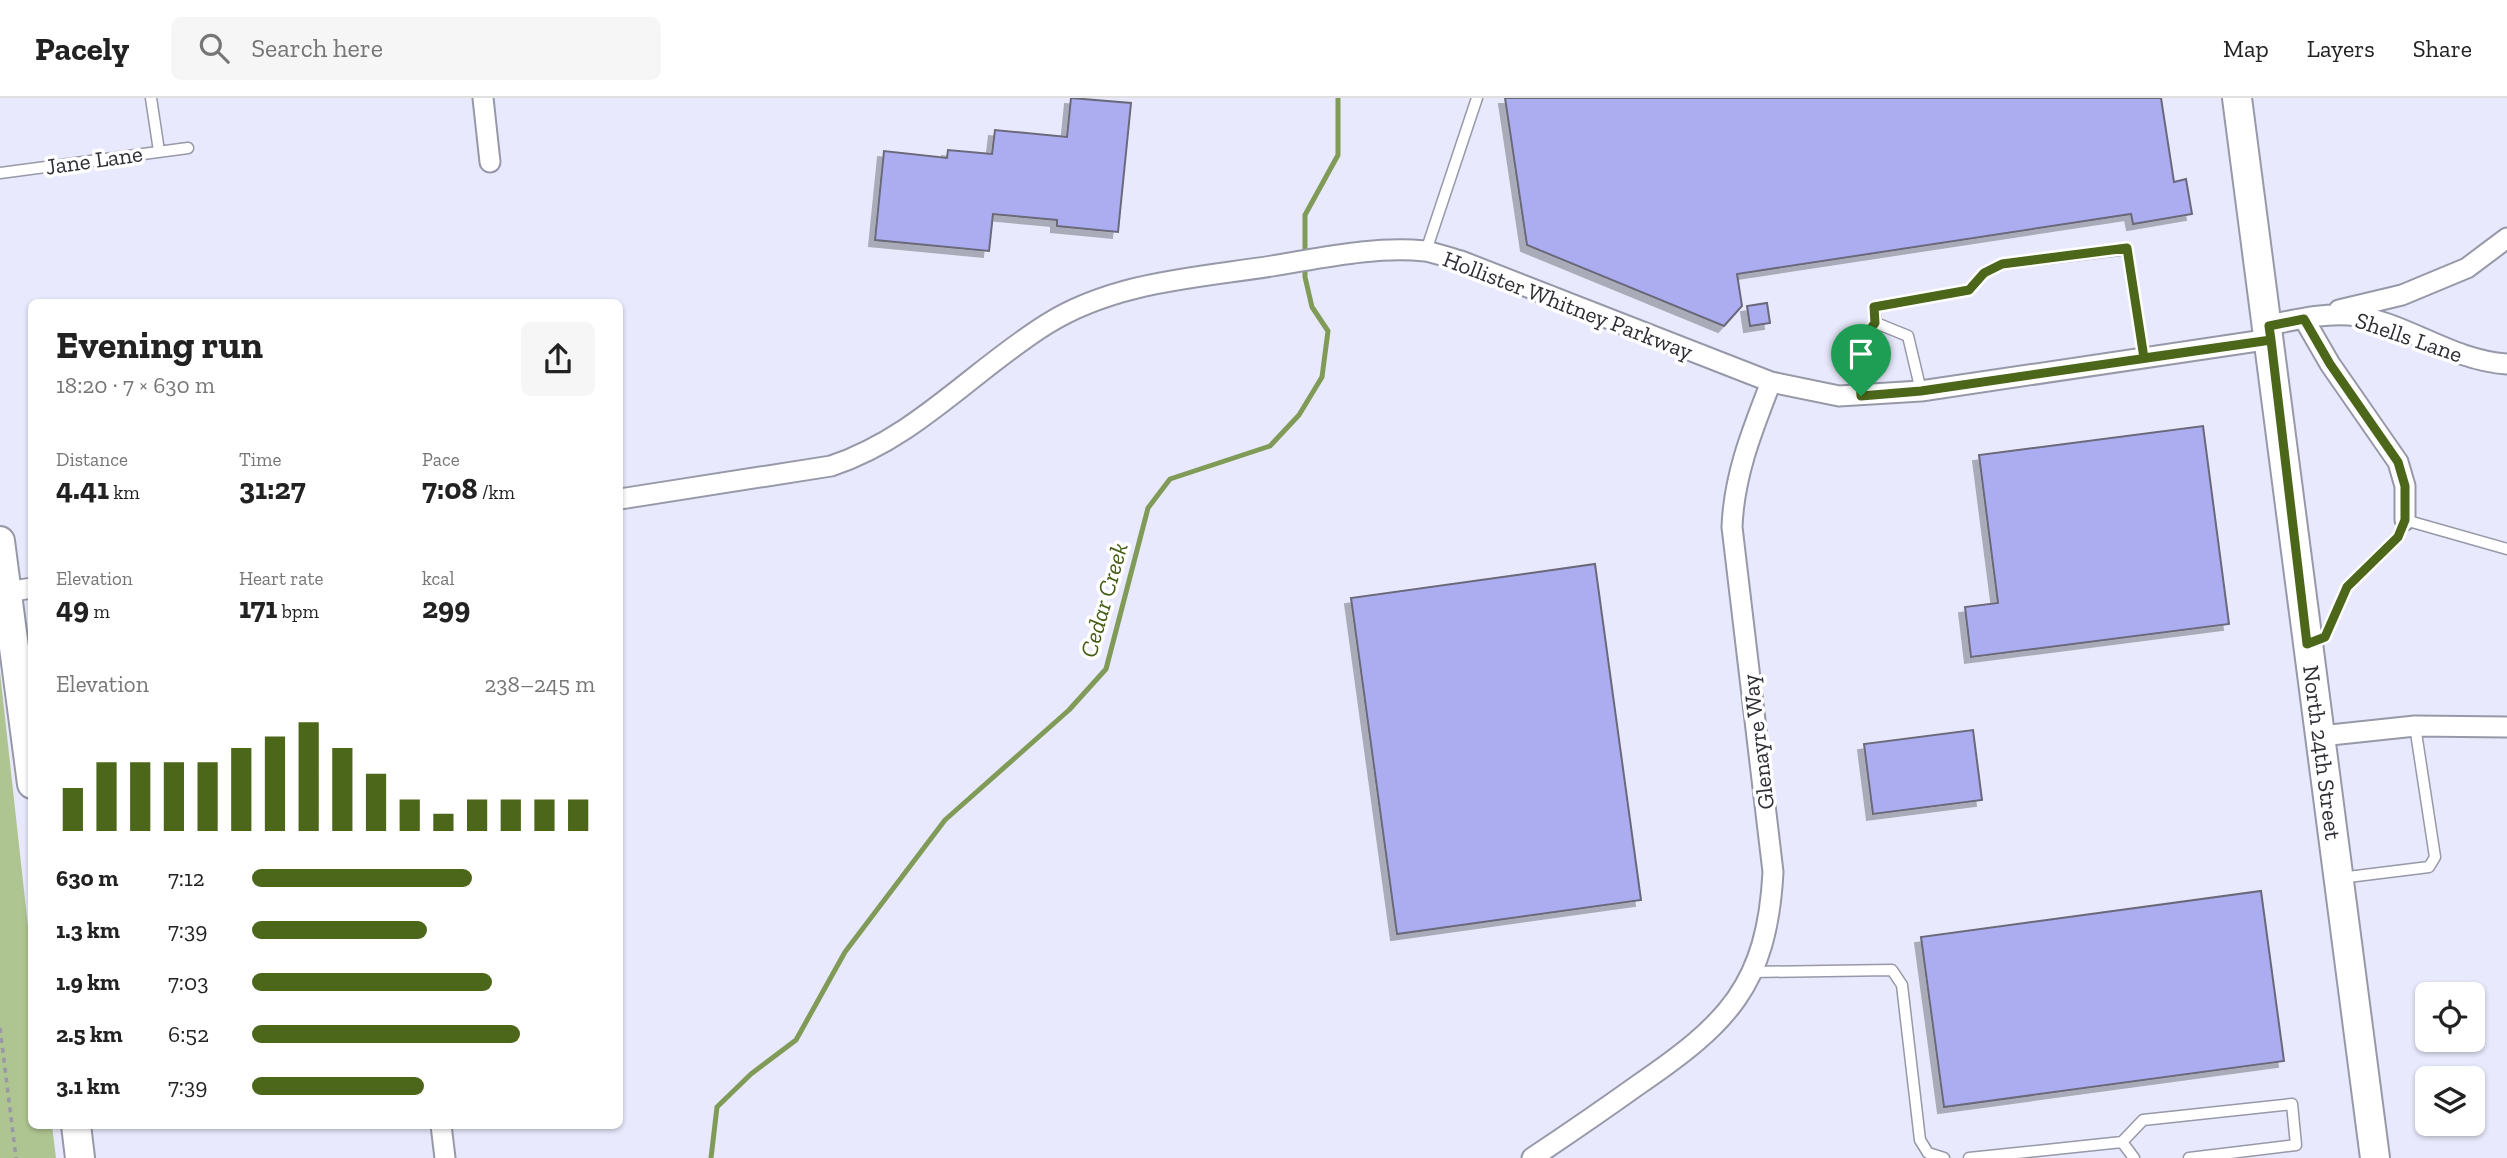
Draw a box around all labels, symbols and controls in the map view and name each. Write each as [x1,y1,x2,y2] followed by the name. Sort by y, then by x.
[171,17,661,80] search box
[35,29,129,68] text: Pacely
[195,29,233,67] icon: search
[251,32,383,64] text: Search here
[2223,34,2269,63] text: Map
[2307,34,2375,63] text: Layers
[2413,34,2472,63] text: Share
[44,139,144,181] street label: Jane Lane
[1439,244,1697,366] street label: Hollister Whitney Parkway
[2352,306,2466,368] street label: Shells Lane
[56,322,263,368] text: Evening run
[521,322,595,396] button: share
[1831,324,1891,396] pin
[1842,335,1880,373] icon: arrive
[56,371,215,399] text: 18:20 · 7 × 630 m
[56,448,128,471] text: Distance
[239,448,281,471] text: Time
[422,448,460,471] text: Pace
[56,471,109,507] text: 4.41
[239,471,306,507] text: 31:27
[422,471,478,507] text: 7:08
[109,481,140,504] text: km
[478,481,515,504] text: /km
[1073,539,1134,661] water label: Cedar Creek
[56,567,133,590] text: Elevation
[239,567,324,590] text: Heart rate
[422,567,455,590] text: kcal
[56,590,89,626] text: 49
[239,590,278,626] text: 171
[422,590,470,626] text: 299
[89,600,110,623] text: m
[278,600,319,623] text: bpm
[2297,664,2347,842] street label: North 24th Street
[56,670,149,698] text: Elevation
[484,670,595,698] text: 238–245 m
[1736,672,1780,811] street label: Glenayre Way
[56,864,118,892] text: 630 m
[168,864,205,892] text: 7:12
[56,916,120,944] text: 1.3 km
[168,916,207,944] text: 7:39
[56,968,120,996] text: 1.9 km
[168,968,208,996] text: 7:03
[2415,982,2485,1136] map controls
[2415,982,2485,1052] button: locate
[56,1020,123,1048] text: 2.5 km
[168,1020,209,1048] text: 6:52
[2415,1066,2485,1136] button: layers
[56,1072,120,1100] text: 3.1 km
[168,1072,207,1100] text: 7:39

